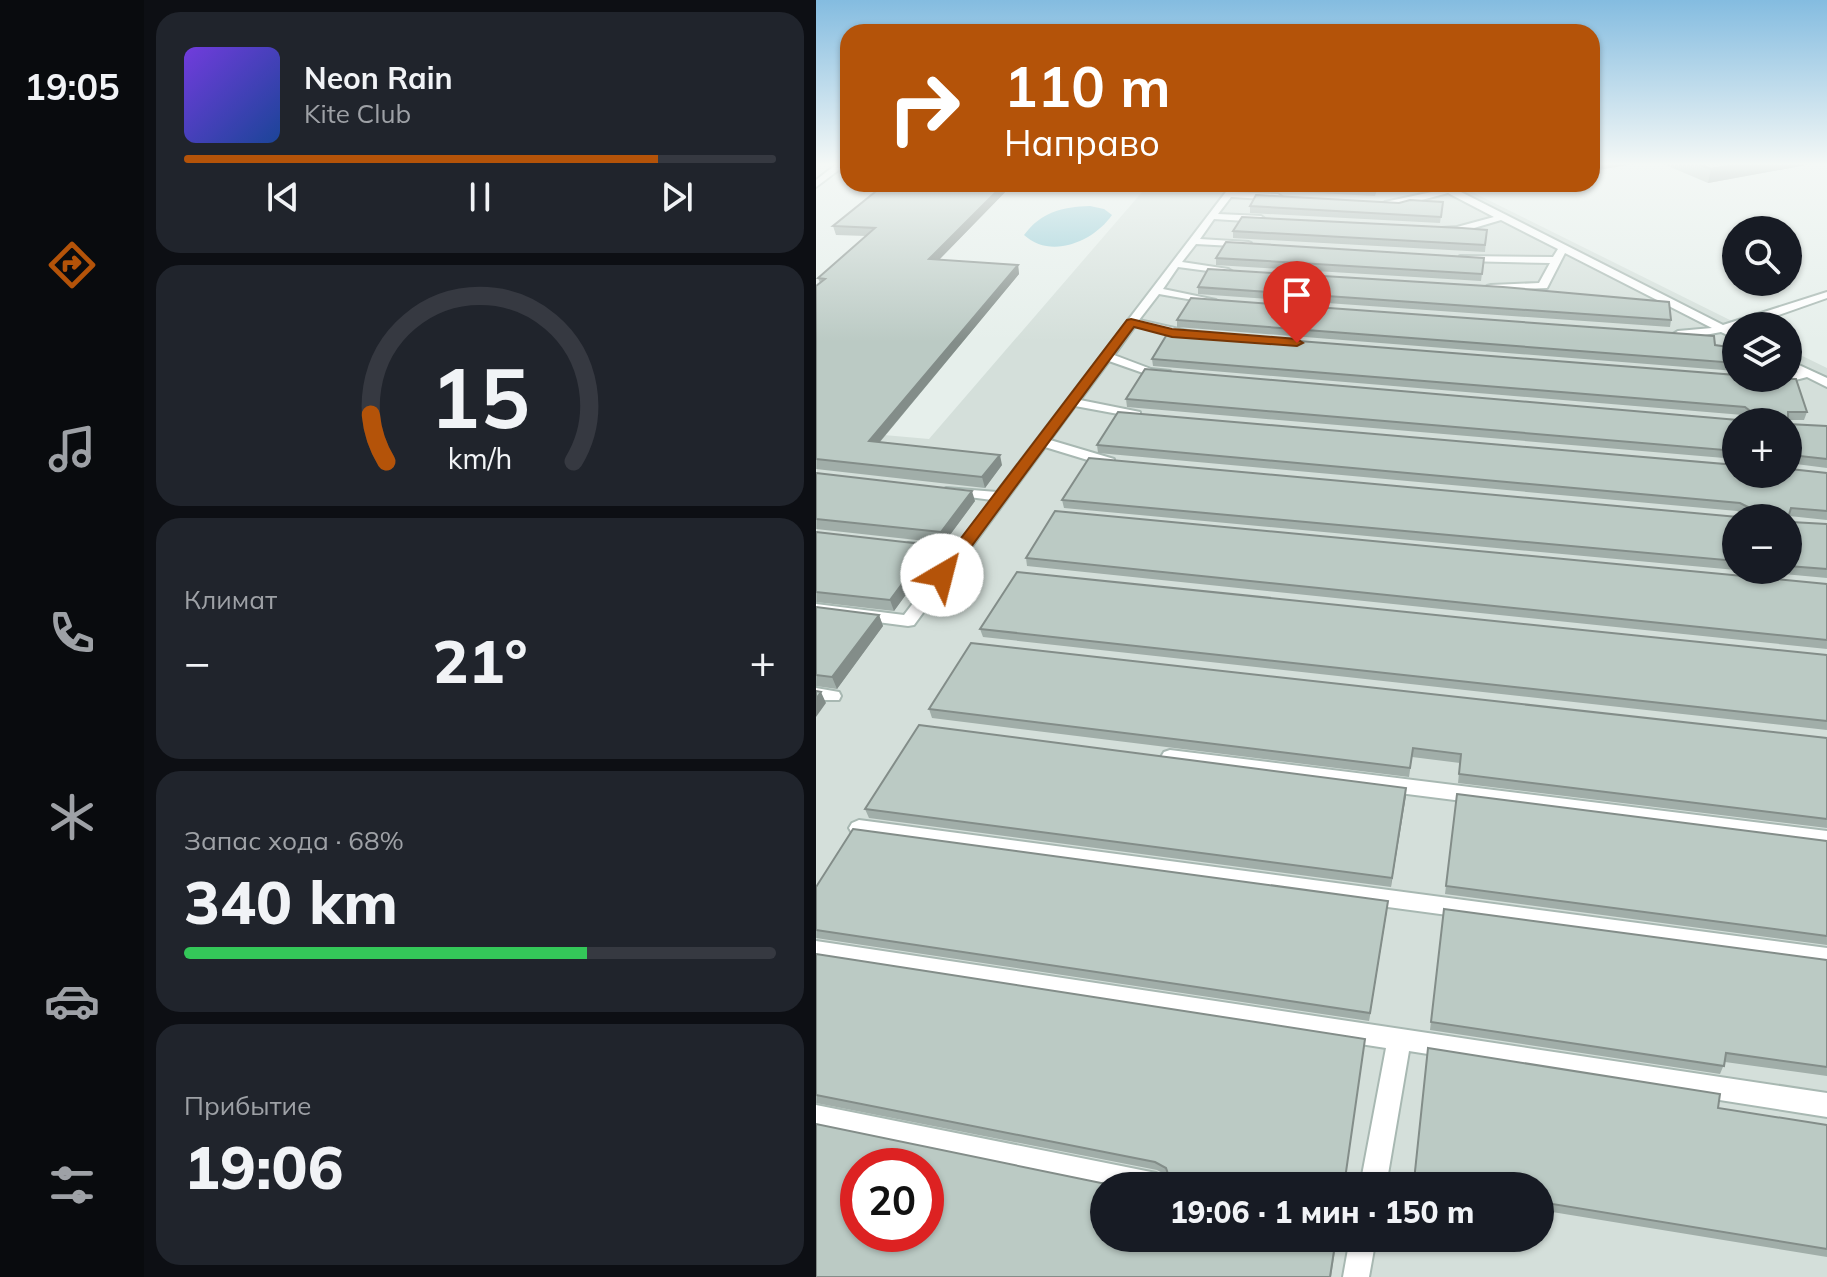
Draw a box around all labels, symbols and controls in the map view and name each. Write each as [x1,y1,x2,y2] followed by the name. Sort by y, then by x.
[1004,51,1171,121] text: 110 m
[872,56,976,160] icon: right
[304,59,453,97] text: Neon Rain
[24,64,120,109] text: 19:05
[304,97,411,130] text: Kite Club
[1004,120,1160,165] text: Направо
[261,175,305,219] icon: previous
[458,175,502,219] icon: pause
[655,175,699,219] icon: next
[1722,216,1802,584] map controls
[1722,216,1802,296] button: search
[44,237,100,293] icon: directions
[1263,261,1331,343] pin
[1275,273,1319,317] icon: arrive
[1722,312,1802,392] button: layers
[430,343,530,448] text: 15
[1722,408,1802,488] button: +
[44,421,100,477] icon: music
[448,440,512,476] text: km/h
[1722,504,1802,584] button: −
[900,533,984,617] position arrow
[184,583,277,616] text: Климат
[44,605,100,661] icon: phone
[432,623,528,698] text: 21°
[184,634,210,689] text: −
[750,634,776,689] text: +
[44,789,100,845] icon: climate
[184,824,404,857] text: Запас хода · 68%
[184,864,398,939] text: 340 km
[44,973,100,1029] icon: car
[184,1089,311,1122] text: Прибытие
[184,1129,344,1204] text: 19:06
[840,1148,944,1252] speed limit sign: 20
[44,1157,100,1213] icon: filters
[1170,1193,1474,1231] text: 19:06 · 1 мин · 150 m

